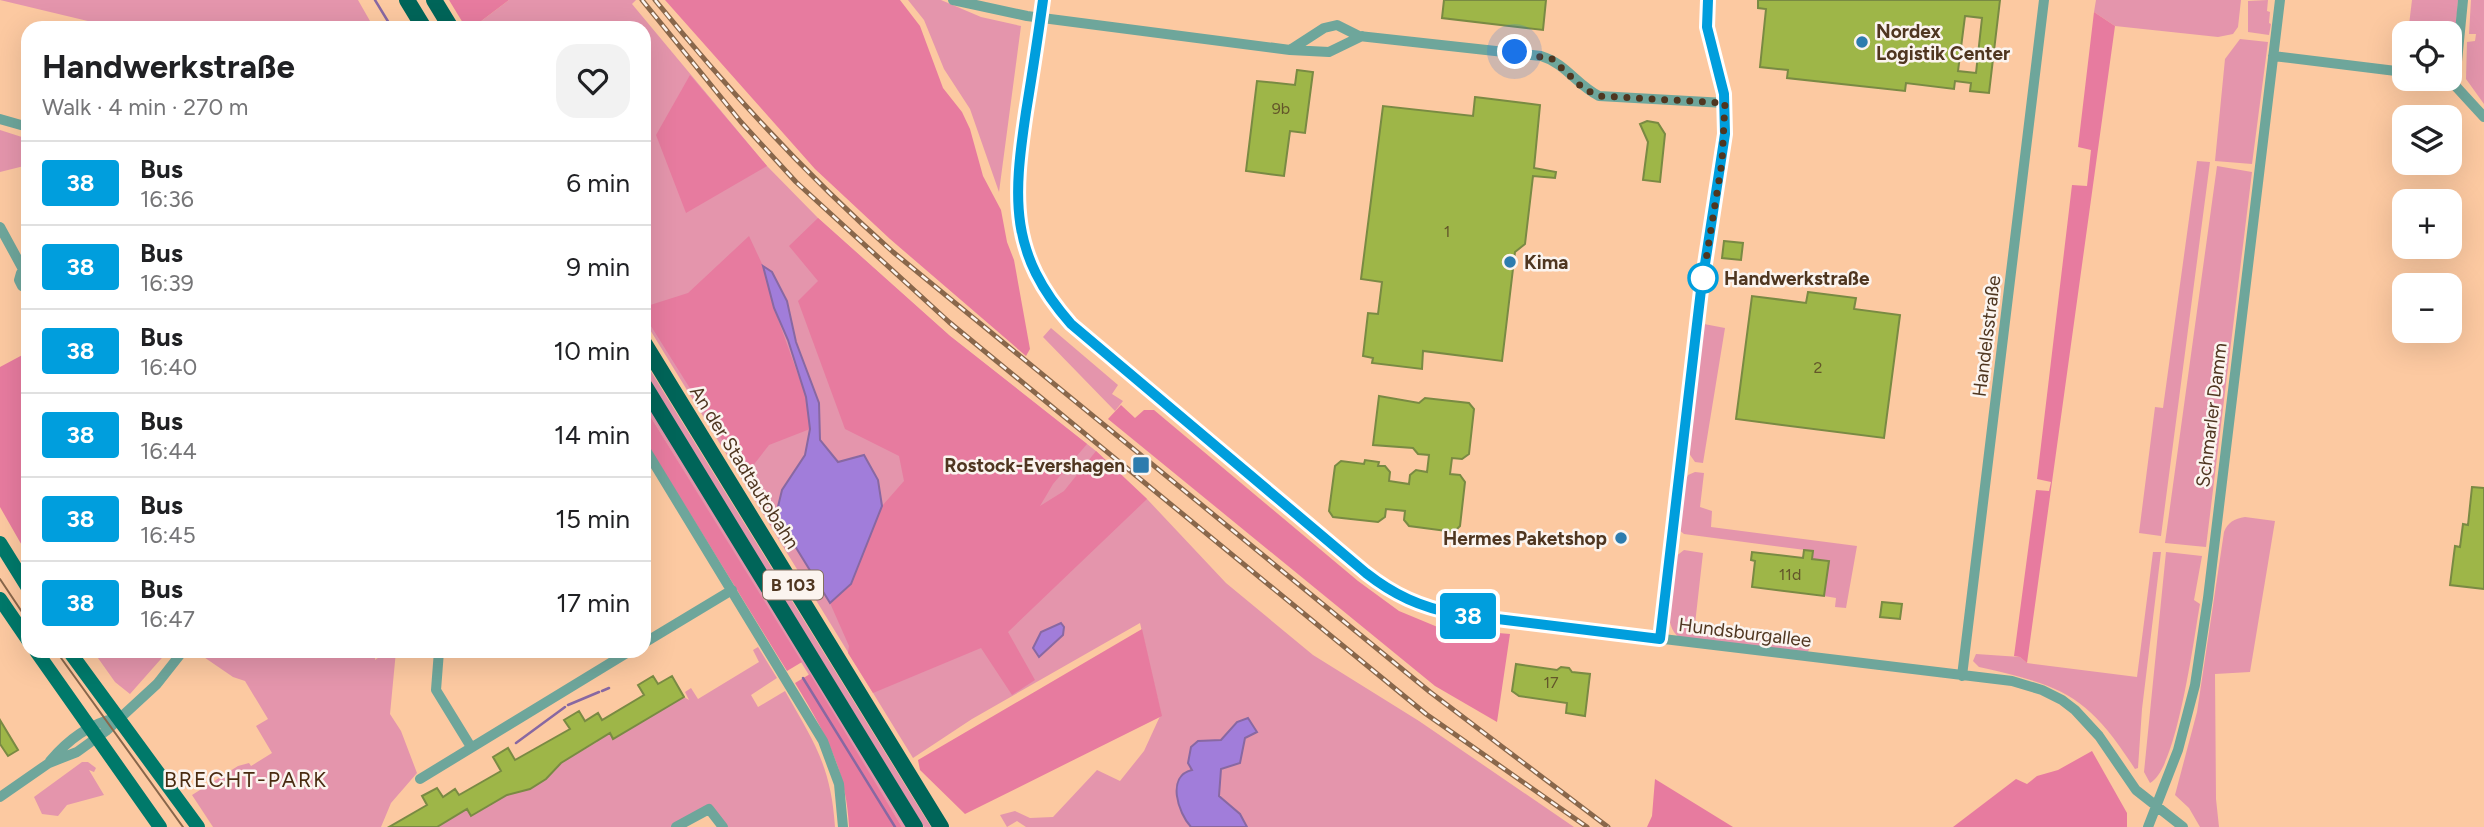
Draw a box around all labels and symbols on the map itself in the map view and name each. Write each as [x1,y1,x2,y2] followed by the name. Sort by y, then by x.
[1876,20,2010,65] place label: Nordex Logistik Center
[1497,34,1532,69] your location
[1854,34,1870,50] marker: Nordex Logistik Center
[1272,99,1290,118] house number: 9b
[1444,222,1450,241] house number: 1
[1524,251,1568,274] place label: Kima
[1502,254,1518,270] marker: Kima
[1688,263,1718,293] marker: Handwerkstraße
[1724,267,1870,290] place label: Handwerkstraße
[1968,274,2005,398] street label: Handelsstraße
[2191,341,2232,489] street label: Schmarler Damm
[1814,358,1822,377] house number: 2
[685,381,804,553] street label: An der Stadtautobahn
[944,454,1125,477] place label: Rostock-Evershagen
[1131,455,1151,475] marker: Rostock-Evershagen
[1443,527,1607,550] place label: Hermes Paketshop
[1613,530,1629,546] marker: Hermes Paketshop
[1779,565,1801,584] house number: 11d
[763,570,823,600] road number: B 103
[1436,593,1500,639] line badge: 38
[1677,613,1813,652] street label: Hundsburgallee
[1543,673,1559,692] house number: 17
[164,767,328,792] district label: BRECHT-PARK

